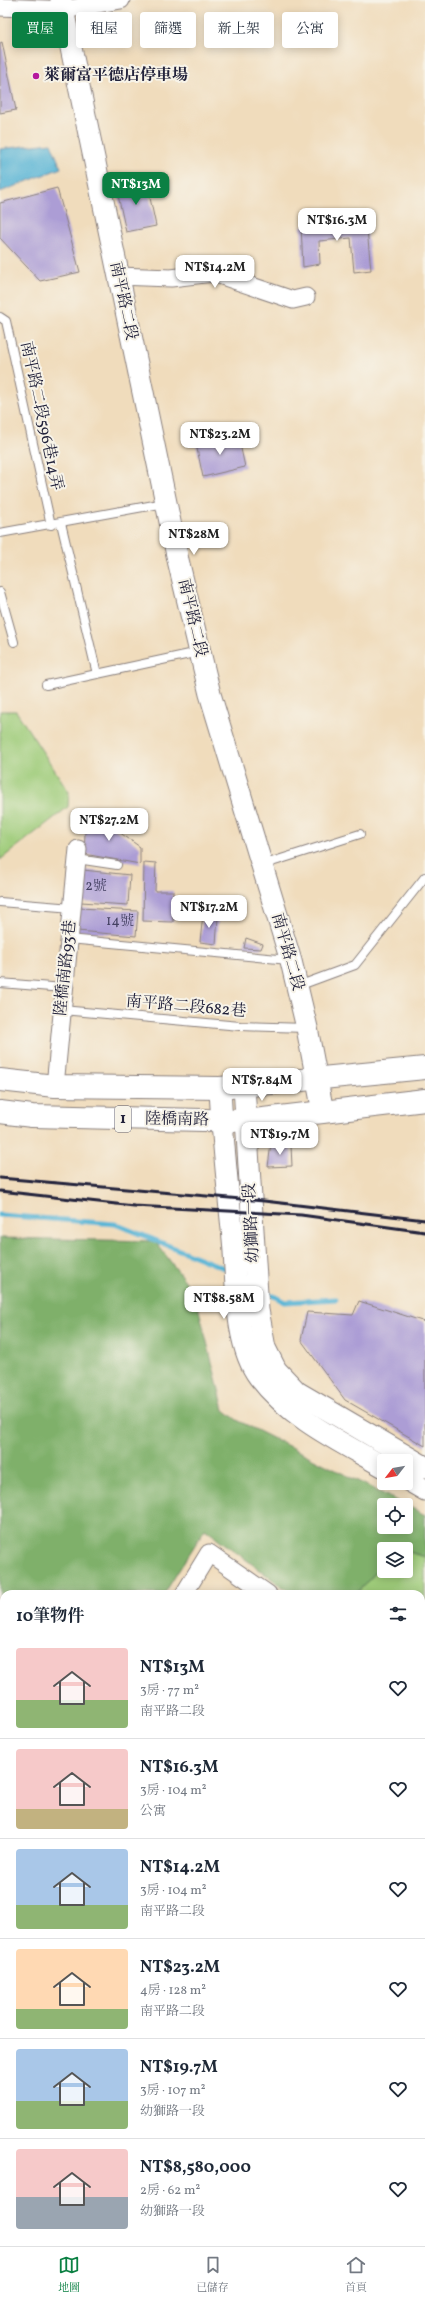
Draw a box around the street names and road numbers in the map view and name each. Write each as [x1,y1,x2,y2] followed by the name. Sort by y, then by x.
[104,260,142,342] street label: 南平路二段
[14,339,68,493] street label: 南平路二段596巷14弄
[172,577,212,659] street label: 南平路二段
[265,911,309,993] street label: 南平路二段
[50,919,82,1017] street label: 陸橋南路93巷
[125,991,247,1023] street label: 南平路二段682巷
[115,1106,131,1132] road number: 1
[145,1108,209,1132] street label: 陸橋南路
[239,1182,265,1264] street label: 幼獅路一段

